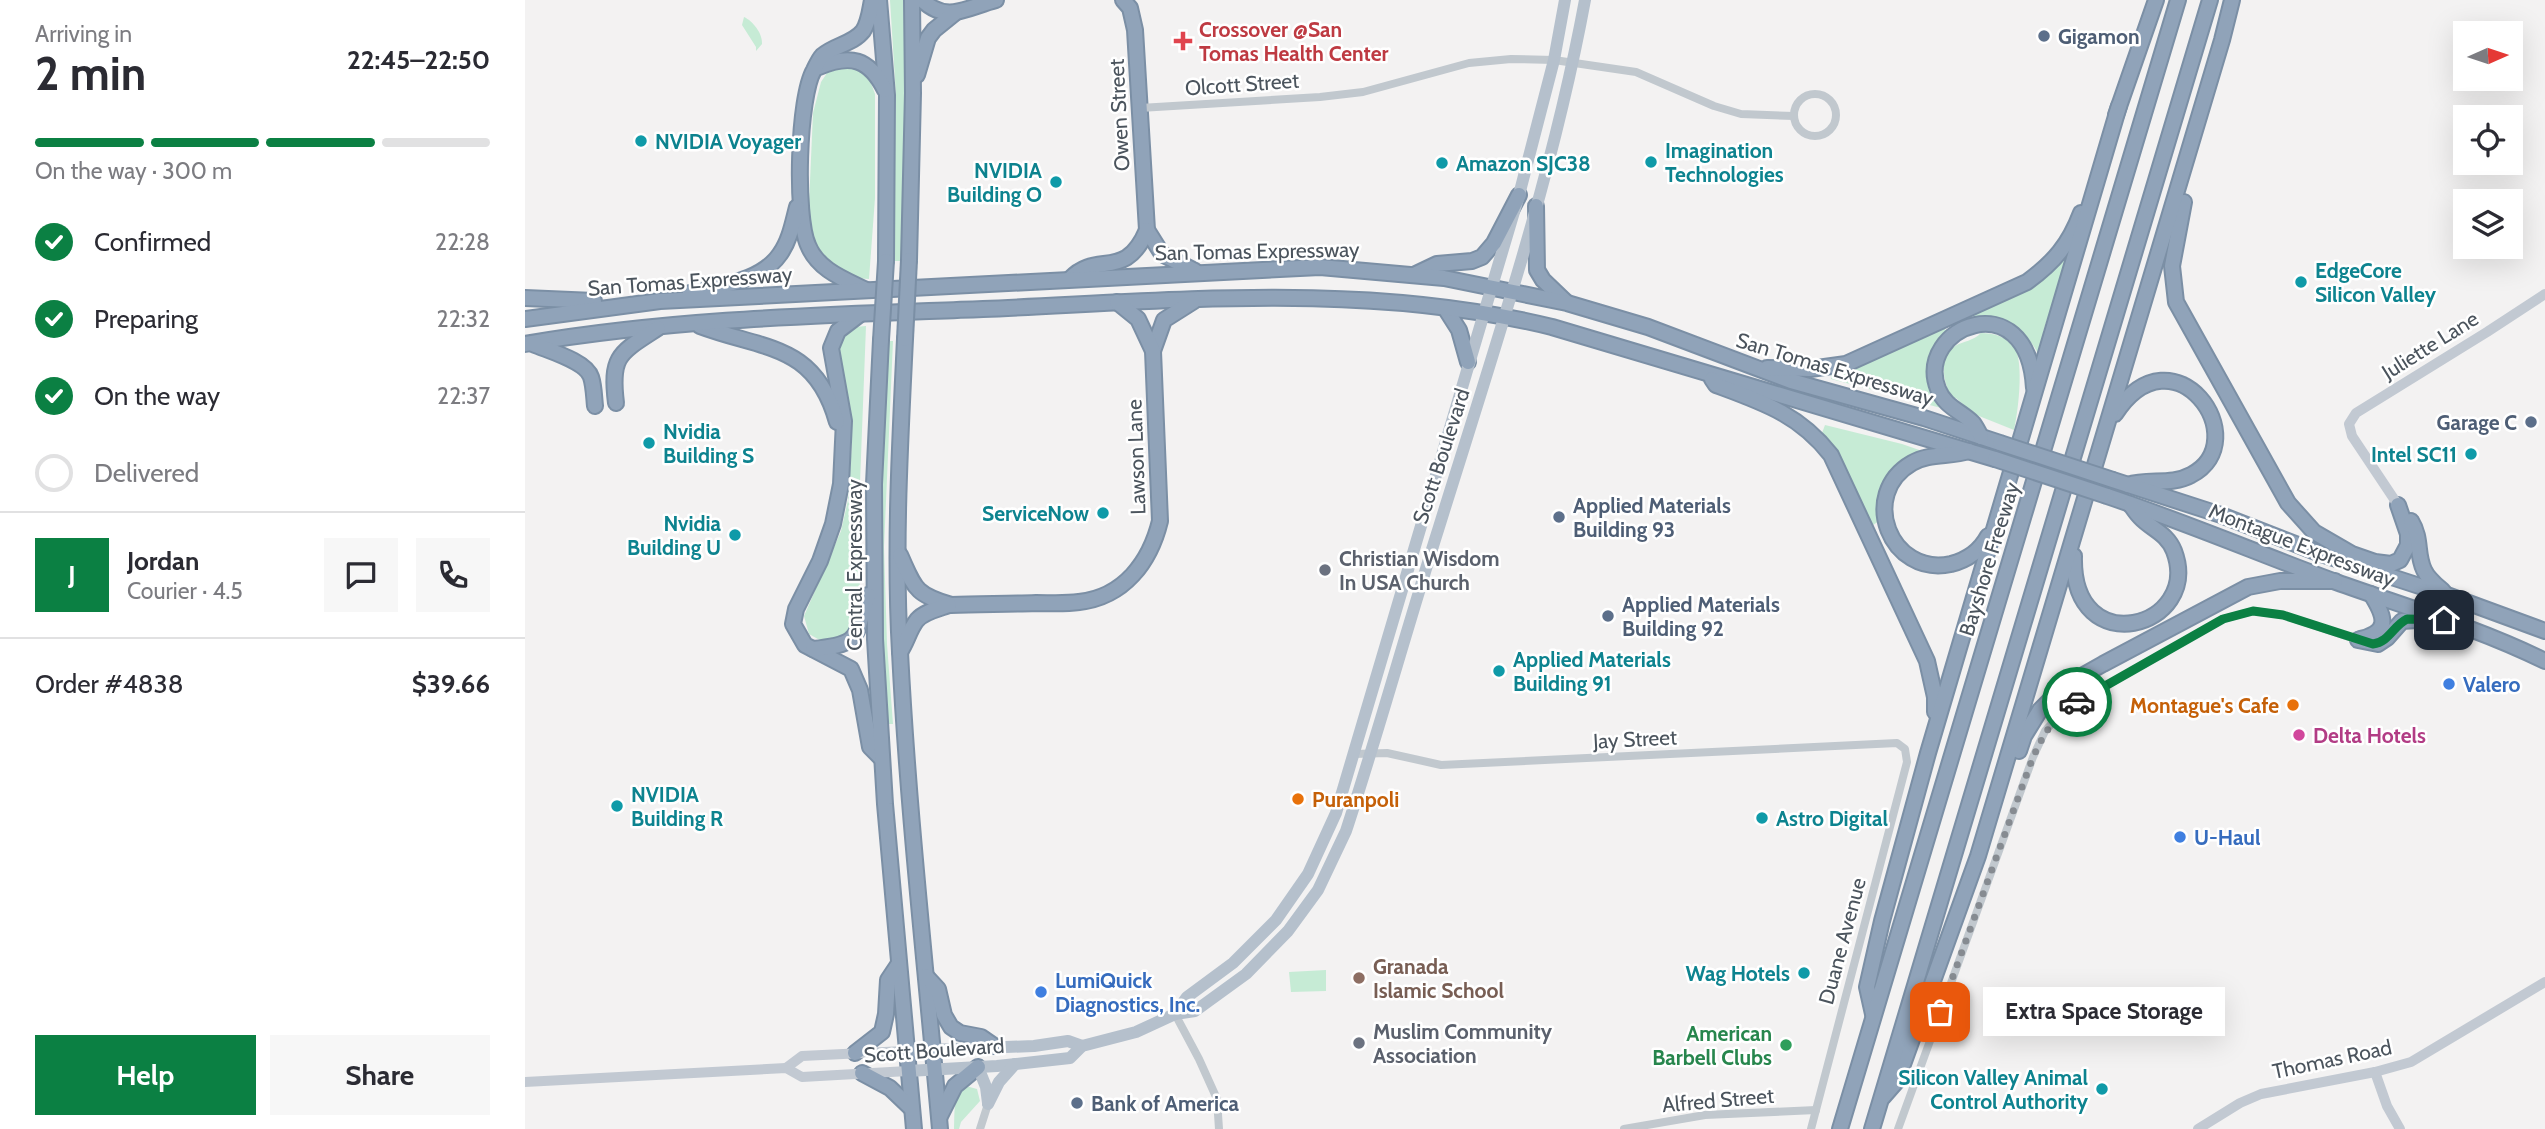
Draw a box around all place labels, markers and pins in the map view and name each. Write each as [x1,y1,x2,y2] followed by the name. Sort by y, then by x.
[1199,17,1389,66] place label: Crossover @San Tomas Health Center
[2058,24,2140,49] place label: Gigamon
[2036,28,2052,44] marker: Gigamon
[1173,31,1193,51] marker: Crossover @San Tomas Health Center
[655,129,801,154] place label: NVIDIA Voyager
[633,133,649,149] marker: NVIDIA Voyager
[1665,138,1784,187] place label: Imagination Technologies
[1456,151,1591,176] place label: Amazon SJC38
[1643,154,1659,170] marker: Imagination Technologies
[1434,155,1450,171] marker: Amazon SJC38
[947,158,1043,207] place label: NVIDIA Building O
[1048,174,1064,190] marker: NVIDIA Building O
[2315,258,2437,307] place label: EdgeCore Silicon Valley
[2293,274,2309,290] marker: EdgeCore Silicon Valley
[2437,410,2517,435] place label: Garage C
[2523,414,2539,430] marker: Garage C
[663,419,754,468] place label: Nvidia Building S
[641,435,657,451] marker: Nvidia Building S
[2371,442,2457,467] place label: Intel SC11
[2463,446,2479,462] marker: Intel SC11
[1573,493,1731,542] place label: Applied Materials Building 93
[982,501,1090,526] place label: ServiceNow
[1095,505,1111,521] marker: ServiceNow
[1551,509,1567,525] marker: Applied Materials Building 93
[627,511,722,560] place label: Nvidia Building U
[727,527,743,543] marker: Nvidia Building U
[1339,546,1500,595] place label: Christian Wisdom In USA Church
[1317,562,1333,578] marker: Christian Wisdom In USA Church
[2414,590,2474,650] pin
[1622,592,1780,641] place label: Applied Materials Building 92
[1600,608,1616,624] marker: Applied Materials Building 92
[1513,647,1671,696] place label: Applied Materials Building 91
[1491,663,1507,679] marker: Applied Materials Building 91
[2463,672,2521,697] place label: Valero
[2441,676,2457,692] marker: Valero
[2130,693,2279,718] place label: Montague's Cafe
[2285,697,2301,713] marker: Montague's Cafe
[2313,723,2426,748] place label: Delta Hotels
[2291,727,2307,743] marker: Delta Hotels
[631,782,723,831] place label: NVIDIA Building R
[1312,787,1399,812] place label: Puranpoli
[1290,791,1306,807] marker: Puranpoli
[609,798,625,814] marker: NVIDIA Building R
[1776,806,1888,831] place label: Astro Digital
[1754,810,1770,826] marker: Astro Digital
[2194,825,2261,850] place label: U-Haul
[2172,829,2188,845] marker: U-Haul
[1373,954,1504,1003] place label: Granada Islamic School
[1686,961,1790,986] place label: Wag Hotels
[1796,965,1812,981] marker: Wag Hotels
[1055,968,1200,1017] place label: LumiQuick Diagnostics, Inc.
[1351,970,1367,986] marker: Granada Islamic School
[1910,982,1970,1042] pin
[1033,984,1049,1000] marker: LumiQuick Diagnostics, Inc.
[1982,988,2223,1036] callout: Extra Space Storage
[1373,1019,1553,1068] place label: Muslim Community Association
[1652,1021,1772,1070] place label: American Barbell Clubs
[1351,1035,1367,1051] marker: Muslim Community Association
[1778,1037,1794,1053] marker: American Barbell Clubs
[1898,1065,2089,1114] place label: Silicon Valley Animal Control Authority
[2094,1081,2110,1097] marker: Silicon Valley Animal Control Authority
[1091,1091,1240,1116] place label: Bank of America
[1069,1095,1085,1111] marker: Bank of America

